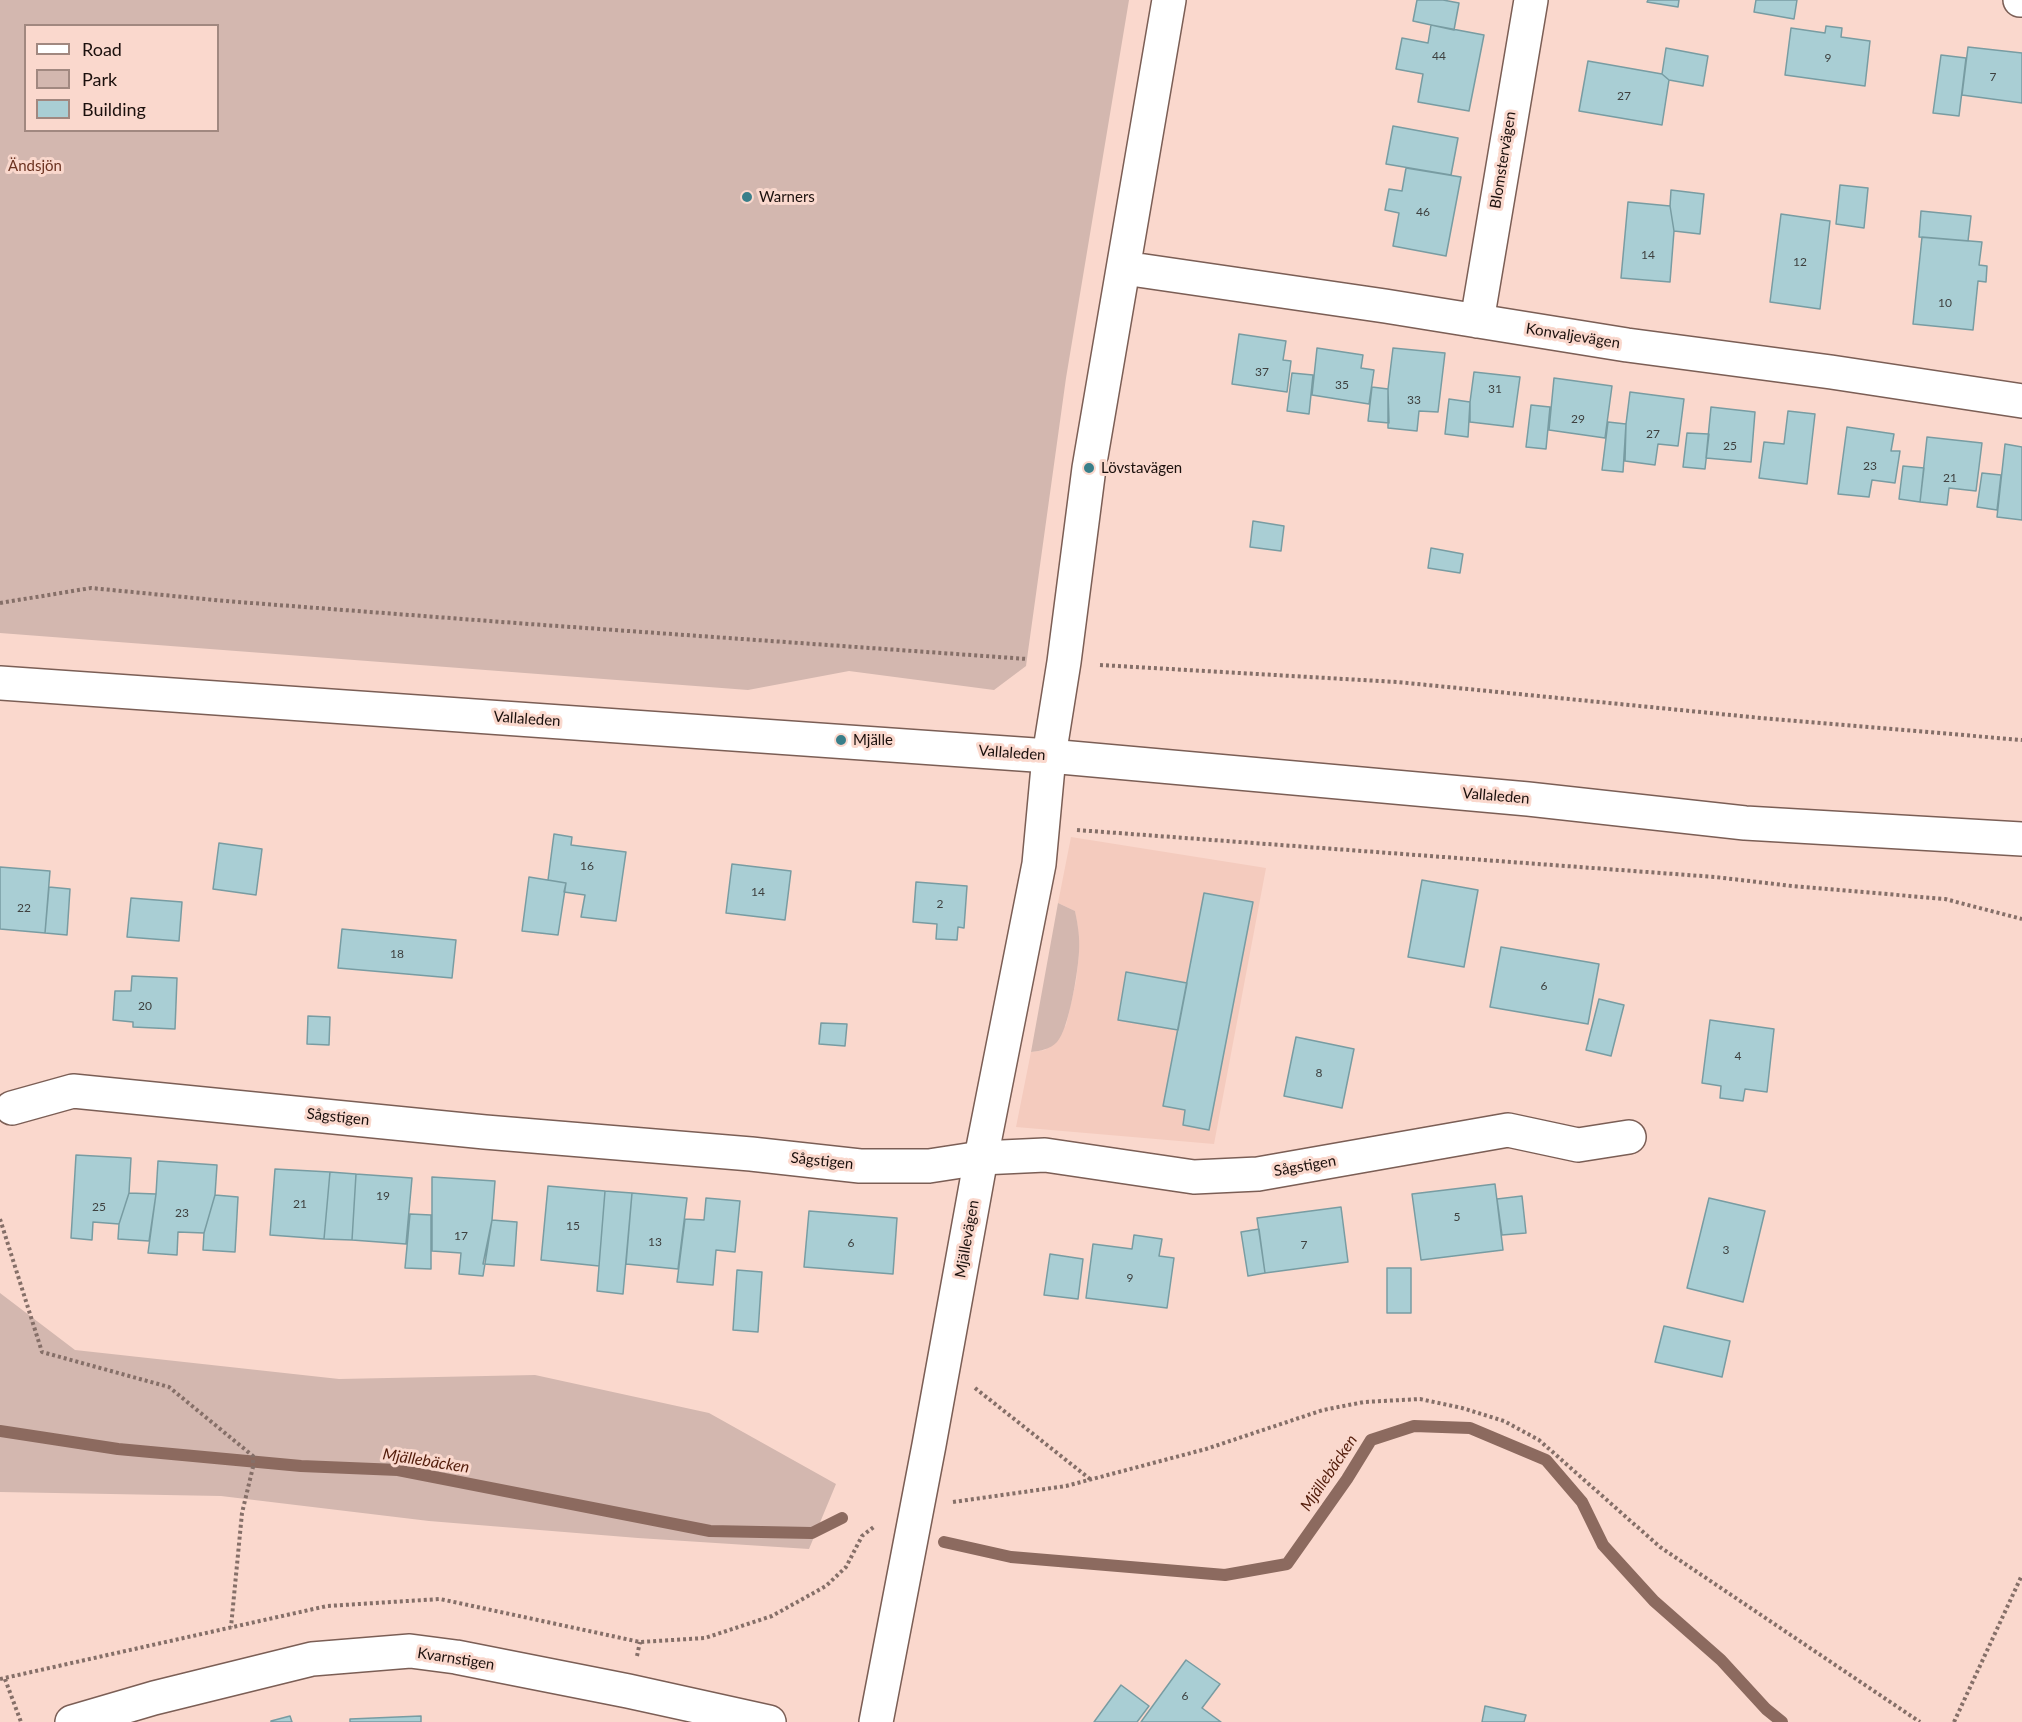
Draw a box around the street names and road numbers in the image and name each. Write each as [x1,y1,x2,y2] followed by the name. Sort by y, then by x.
[1486,110,1520,210] street label: Blomstervägen
[1525,320,1621,352] street label: Konvaljevägen
[493,708,561,730] street label: Vallaleden
[978,742,1046,764] street label: Vallaleden
[1462,784,1530,808] street label: Vallaleden
[306,1105,370,1129] street label: Sågstigen
[790,1149,854,1173] street label: Sågstigen
[1272,1152,1338,1180] street label: Sågstigen
[951,1199,983,1279] street label: Mjällevägen
[416,1644,496,1674] street label: Kvarnstigen

